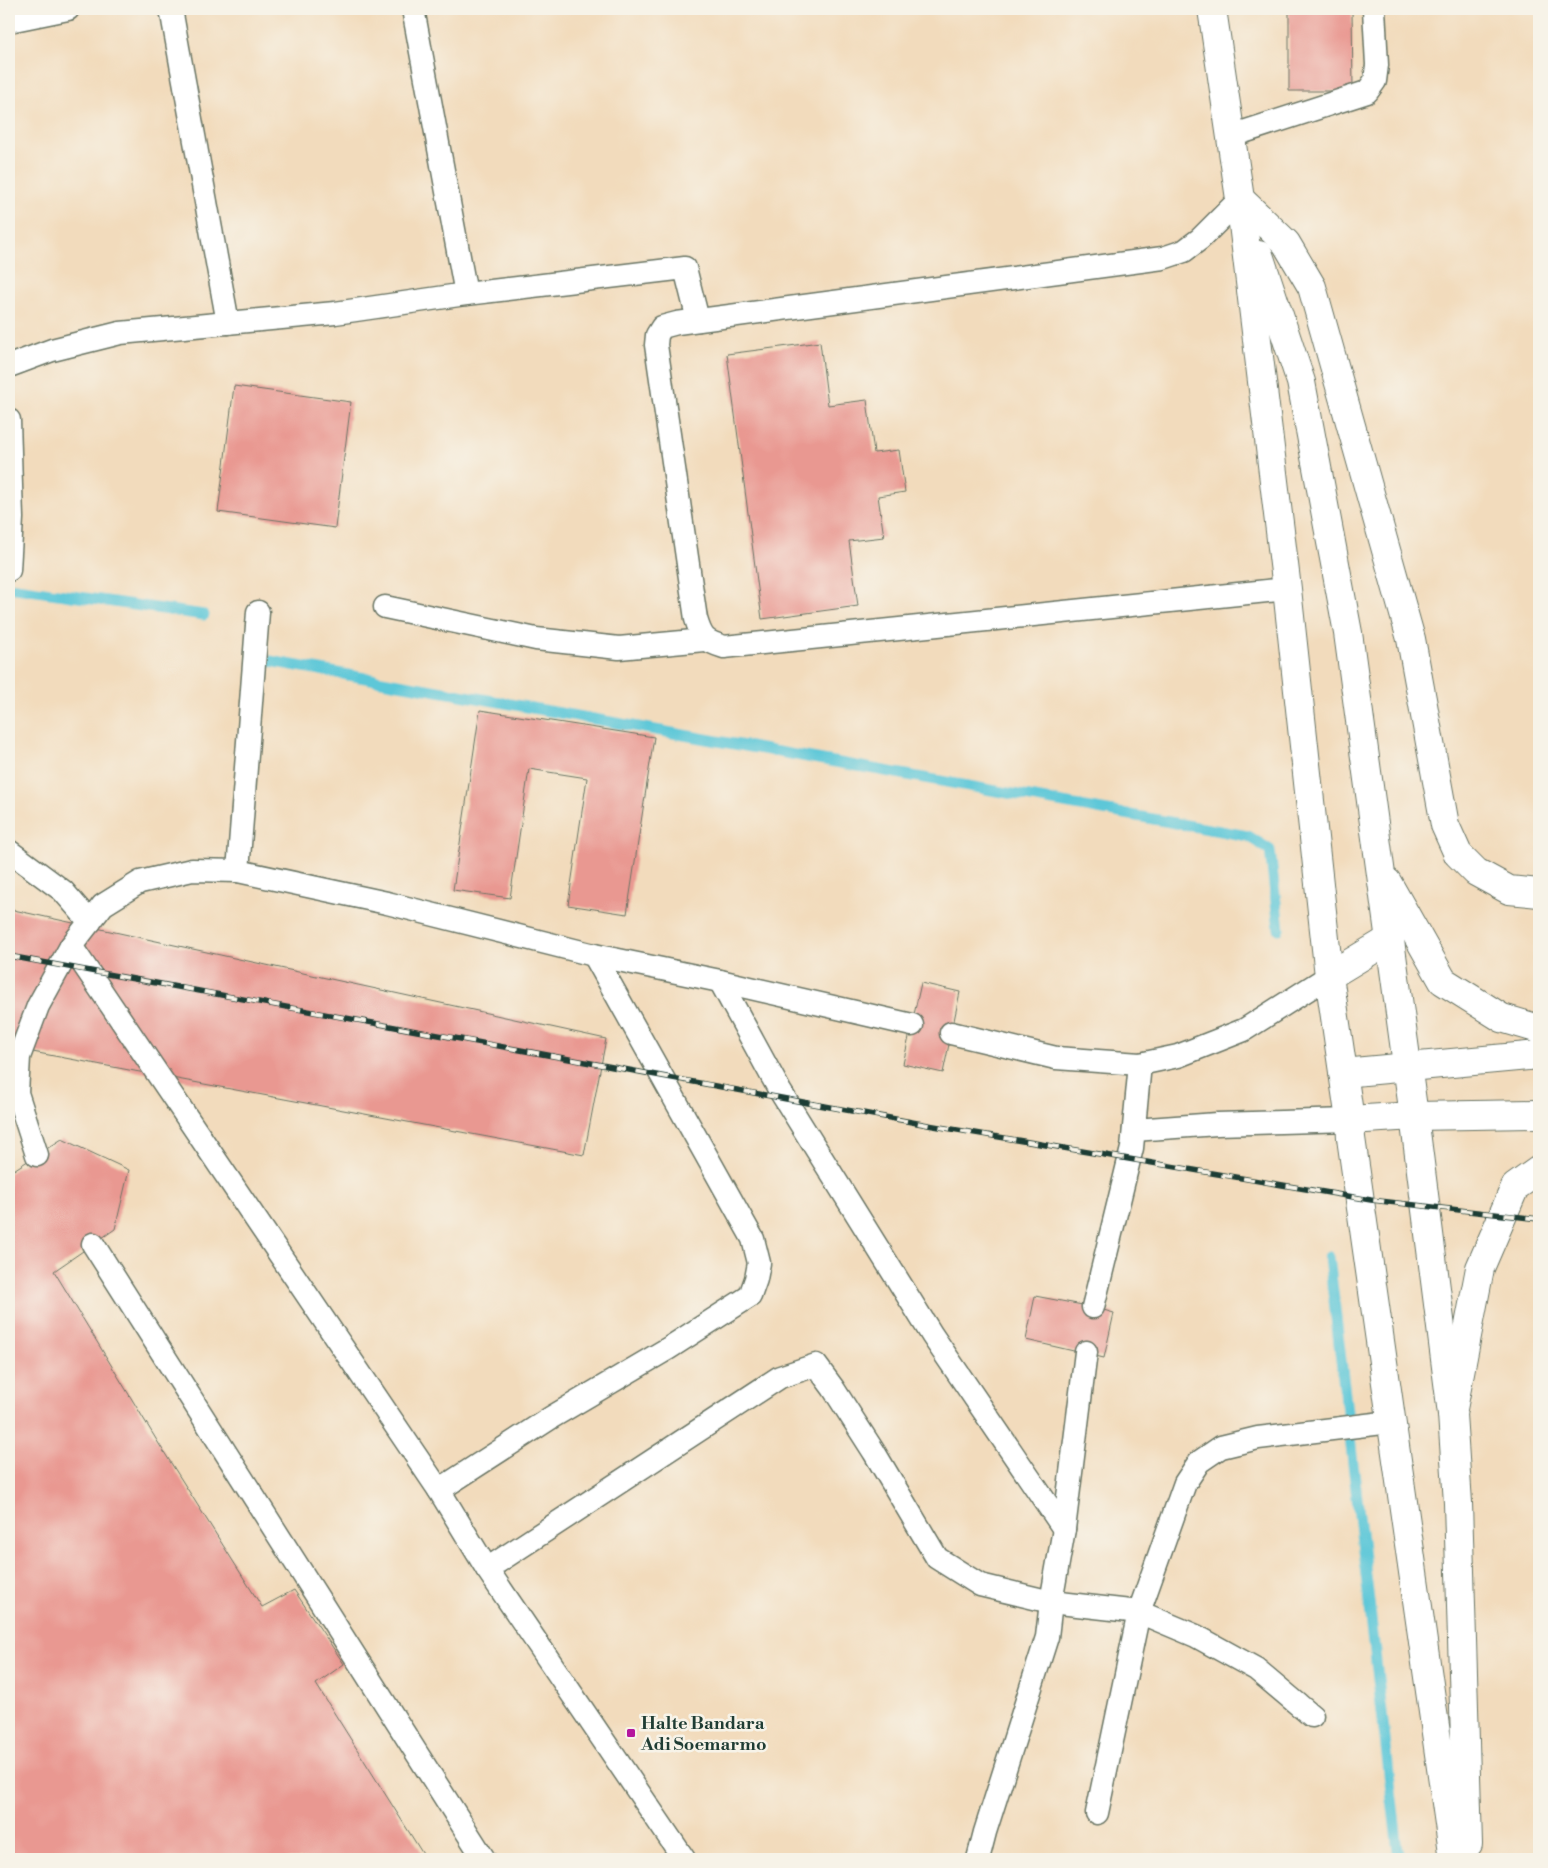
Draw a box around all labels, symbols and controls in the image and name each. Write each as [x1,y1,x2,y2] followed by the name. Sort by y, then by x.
[640,1712,767,1756] place label: Halte Bandara Adi Soemarmo
[625,1727,637,1739] marker: Halte Bandara Adi Soemarmo

